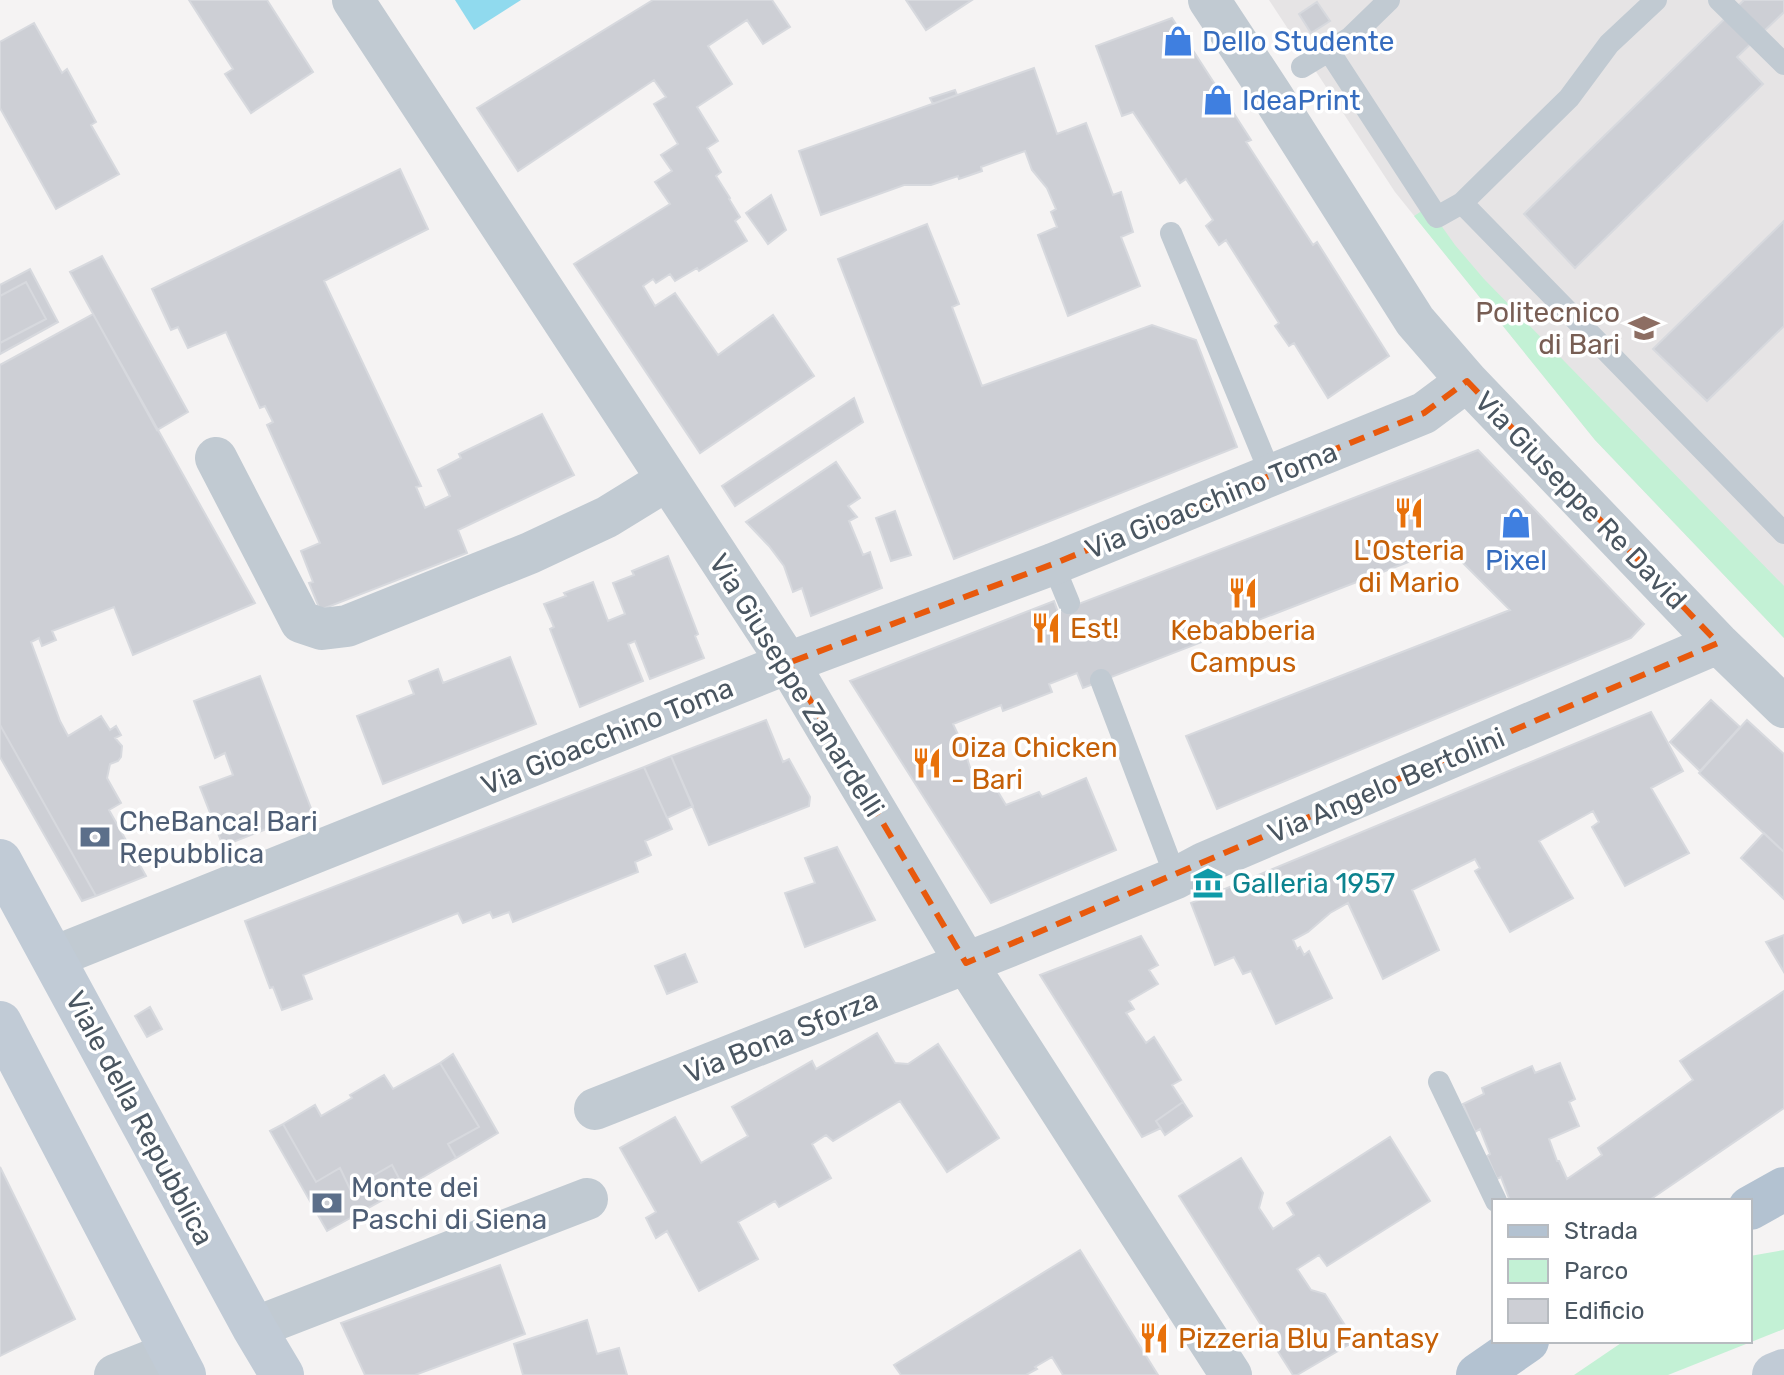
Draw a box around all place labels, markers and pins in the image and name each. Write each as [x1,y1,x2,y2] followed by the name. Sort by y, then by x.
[1161,24,1195,58] shop icon: Dello Studente
[1202,25,1394,58] place label: Dello Studente
[1201,83,1235,117] shop icon: IdeaPrint
[1242,84,1361,117] place label: IdeaPrint
[1475,296,1620,361] place label: Politecnico di Bari
[1627,311,1661,345] school or university icon: Politecnico di Bari
[1392,496,1426,530] restaurant icon: L'Osteria di Mario
[1499,506,1533,540] shop icon: Pixel
[1353,534,1465,599] place label: L'Osteria di Mario
[1485,544,1547,577] place label: Pixel
[1226,576,1260,610] restaurant icon: Kebabberia Campus
[1029,611,1063,645] restaurant icon: Est!
[1070,612,1119,645] place label: Est!
[1170,614,1316,679] place label: Kebabberia Campus
[951,731,1118,796] place label: Oiza Chicken - Bari
[910,746,944,780] restaurant icon: Oiza Chicken - Bari
[119,805,318,870] place label: CheBanca! Bari Repubblica
[78,820,112,854] bank icon: CheBanca! Bari Repubblica
[1191,866,1225,900] museum icon: Galleria 1957
[1232,867,1395,900] place label: Galleria 1957
[351,1171,547,1236] place label: Monte dei Paschi di Siena
[310,1186,344,1220] bank icon: Monte dei Paschi di Siena
[1137,1321,1171,1355] restaurant icon: Pizzeria Blu Fantasy
[1178,1322,1439,1355] place label: Pizzeria Blu Fantasy

